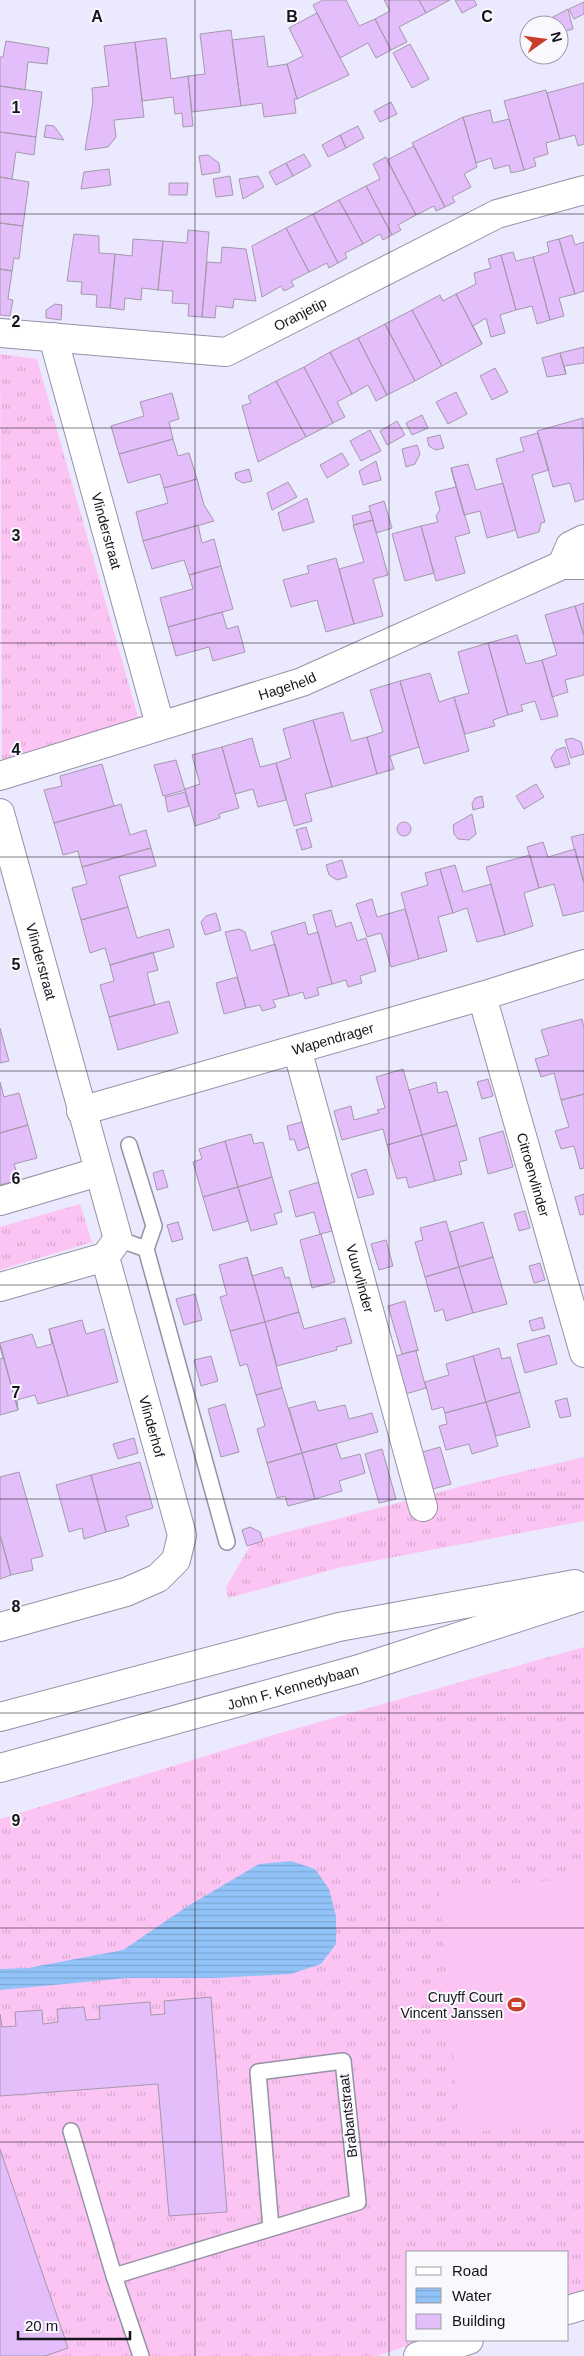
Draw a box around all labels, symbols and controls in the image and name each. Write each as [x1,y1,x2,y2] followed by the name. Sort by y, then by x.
[91,8,103,25] text: A
[286,8,298,25] text: B
[481,8,493,25] text: C
[519,15,569,65] north arrow
[548,30,566,44] text: N
[12,99,21,116] text: 1
[271,294,329,334] street label: Oranjetip
[12,313,21,330] text: 2
[88,491,125,571] street label: Vlinderstraat
[12,527,21,544] text: 3
[256,669,319,703] street label: Hageheld
[12,741,21,758] text: 4
[23,921,59,1002] street label: Vlinderstraat
[12,956,21,973] text: 5
[290,1019,376,1058] street label: Wapendrager
[514,1131,553,1219] street label: Citroenvlinder
[12,1170,21,1187] text: 6
[343,1242,377,1315] street label: Vuurvlinder
[12,1384,21,1401] text: 7
[136,1394,168,1459] street label: Vlinderhof
[12,1598,21,1615] text: 8
[226,1661,361,1713] street label: John F. Kennedybaan
[12,1812,21,1829] text: 9
[401,1989,503,2021] place label: Cruyff Court Vincent Janssen
[507,1995,527,2015] sports icon: Cruyff Court Vincent Janssen
[336,2073,360,2159] street label: Brabantstraat
[406,2251,569,2341] legend
[452,2262,488,2279] text: Road
[452,2287,491,2304] text: Water
[18,2308,130,2340] scale bar
[452,2312,505,2329] text: Building
[25,2317,58,2334] text: 20 m

